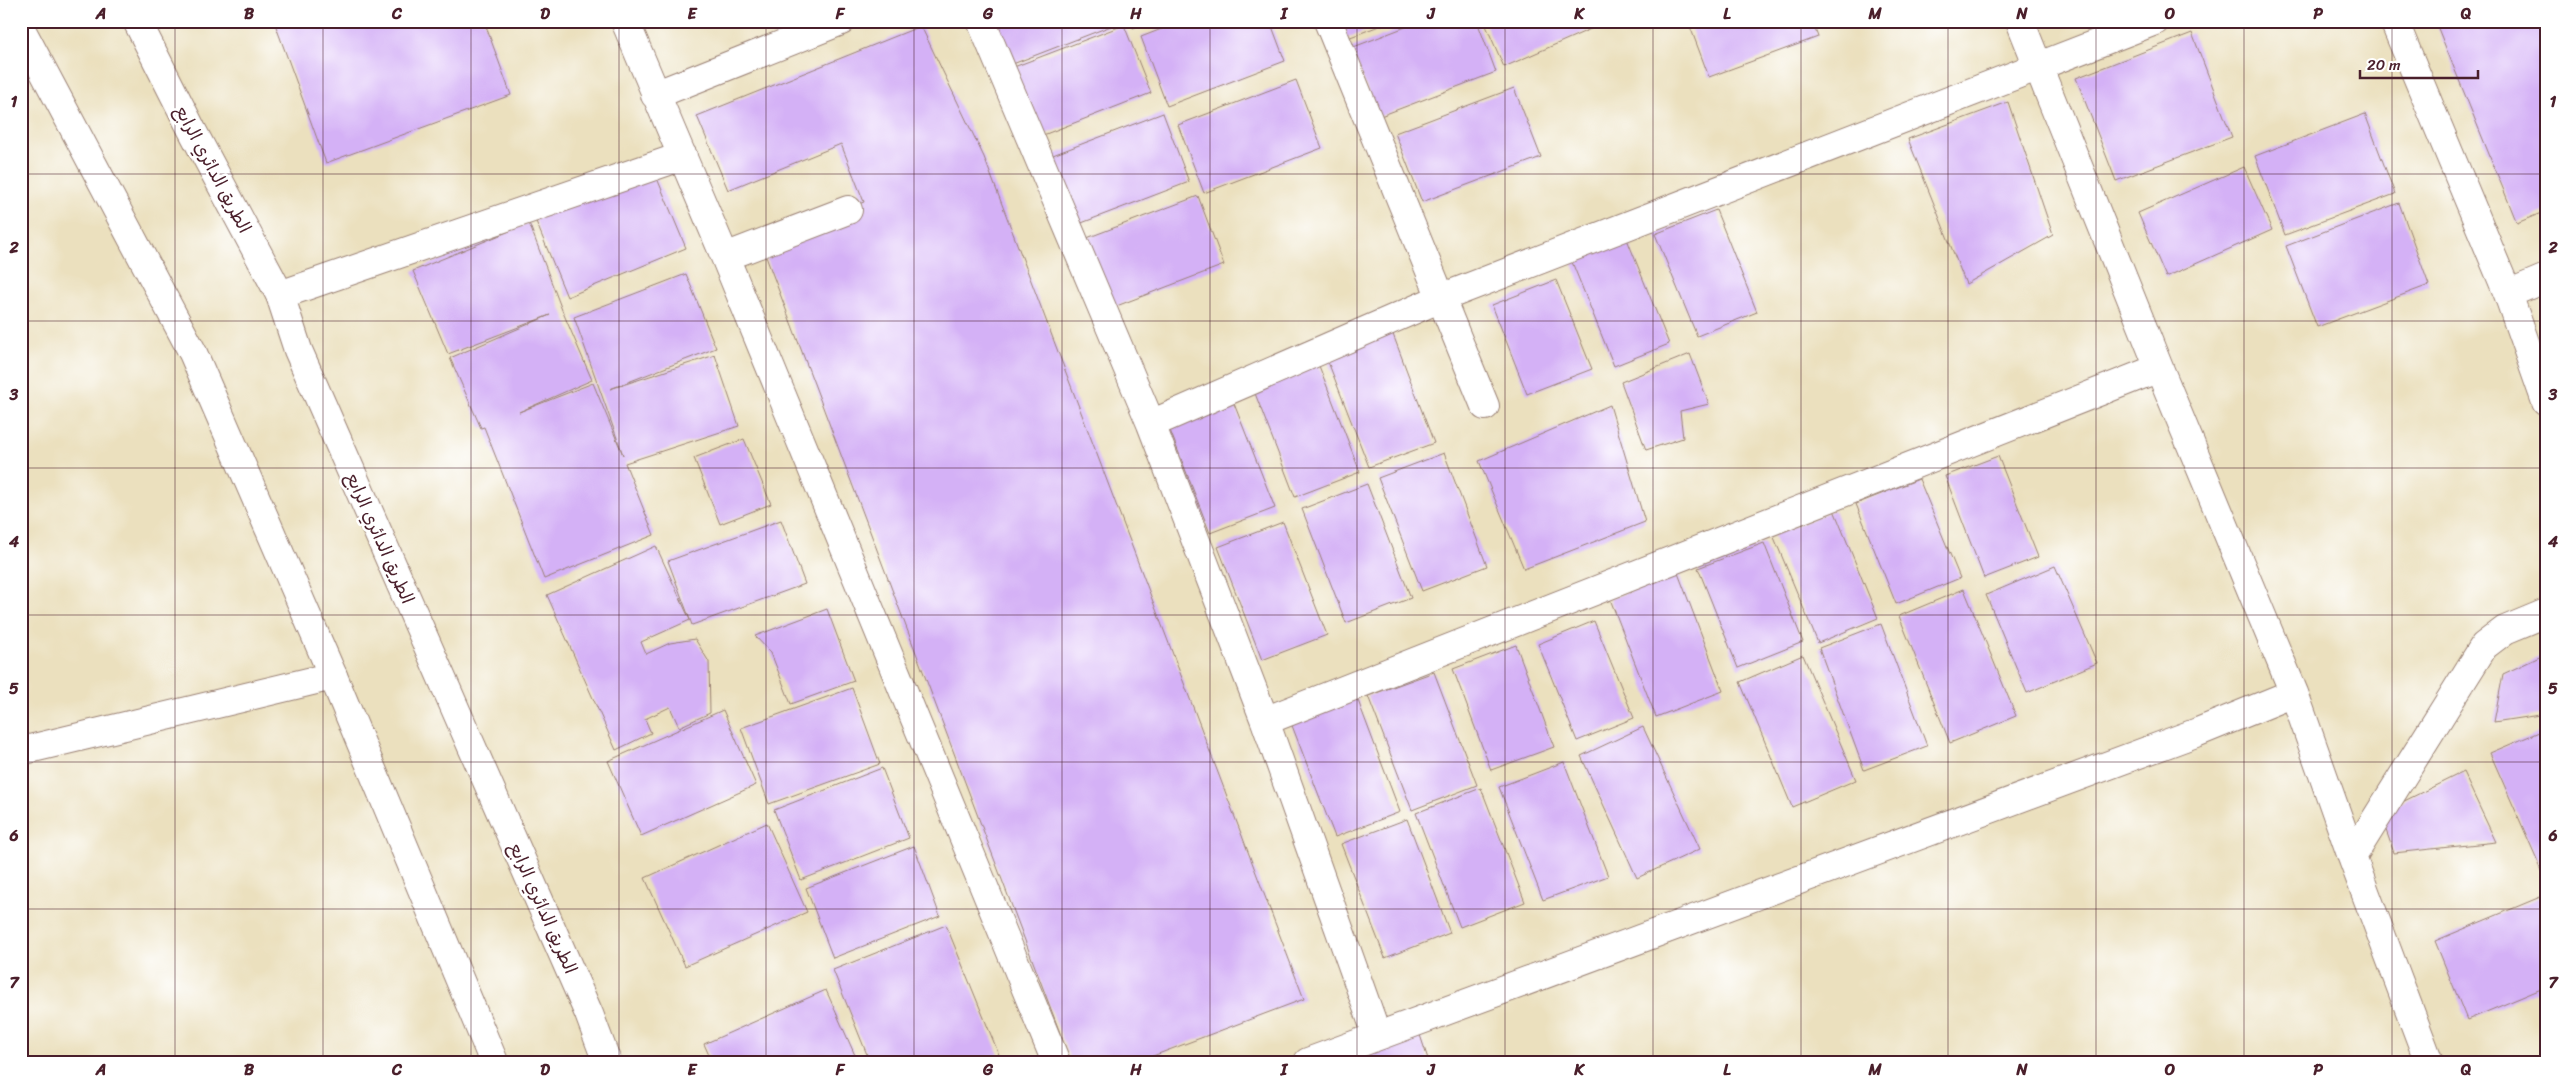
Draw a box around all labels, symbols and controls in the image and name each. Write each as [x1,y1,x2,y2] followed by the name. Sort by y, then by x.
[95,0,106,28] text: A
[244,0,255,28] text: B
[391,0,403,28] text: C
[540,0,550,28] text: D
[688,0,698,28] text: E
[835,0,846,28] text: F
[982,0,994,28] text: G
[1129,0,1142,28] text: H
[1280,0,1289,28] text: I
[1426,0,1436,28] text: J
[1573,0,1585,28] text: K
[1723,0,1731,28] text: L
[1867,0,1882,28] text: M
[2015,0,2028,28] text: N
[2164,0,2176,28] text: O
[2313,0,2323,28] text: P
[2460,0,2472,28] text: Q
[2360,48,2477,80] scale bar
[2367,52,2401,78] text: 20 m
[11,87,18,116] text: 1
[2550,87,2557,116] text: 1
[166,99,260,239] street label: الطريق الدائري الرابع
[8,233,19,262] text: 2
[2547,233,2558,262] text: 2
[9,380,19,409] text: 3
[2548,380,2558,409] text: 3
[337,467,423,609] street label: الطريق الدائري الرابع
[8,527,19,556] text: 4
[2547,527,2558,556] text: 4
[9,674,19,703] text: 5
[2548,674,2558,703] text: 5
[8,821,19,850] text: 6
[2547,821,2558,850] text: 6
[500,837,586,979] street label: الطريق الدائري الرابع
[9,968,20,997] text: 7
[2548,968,2559,997] text: 7
[95,1055,106,1083] text: A
[244,1055,255,1083] text: B
[391,1055,403,1083] text: C
[540,1055,550,1083] text: D
[688,1055,698,1083] text: E
[835,1055,846,1083] text: F
[982,1055,994,1083] text: G
[1129,1055,1142,1083] text: H
[1280,1055,1289,1083] text: I
[1426,1055,1436,1083] text: J
[1573,1055,1585,1083] text: K
[1723,1055,1731,1083] text: L
[1867,1055,1882,1083] text: M
[2015,1055,2028,1083] text: N
[2164,1055,2176,1083] text: O
[2313,1055,2323,1083] text: P
[2460,1055,2472,1083] text: Q

